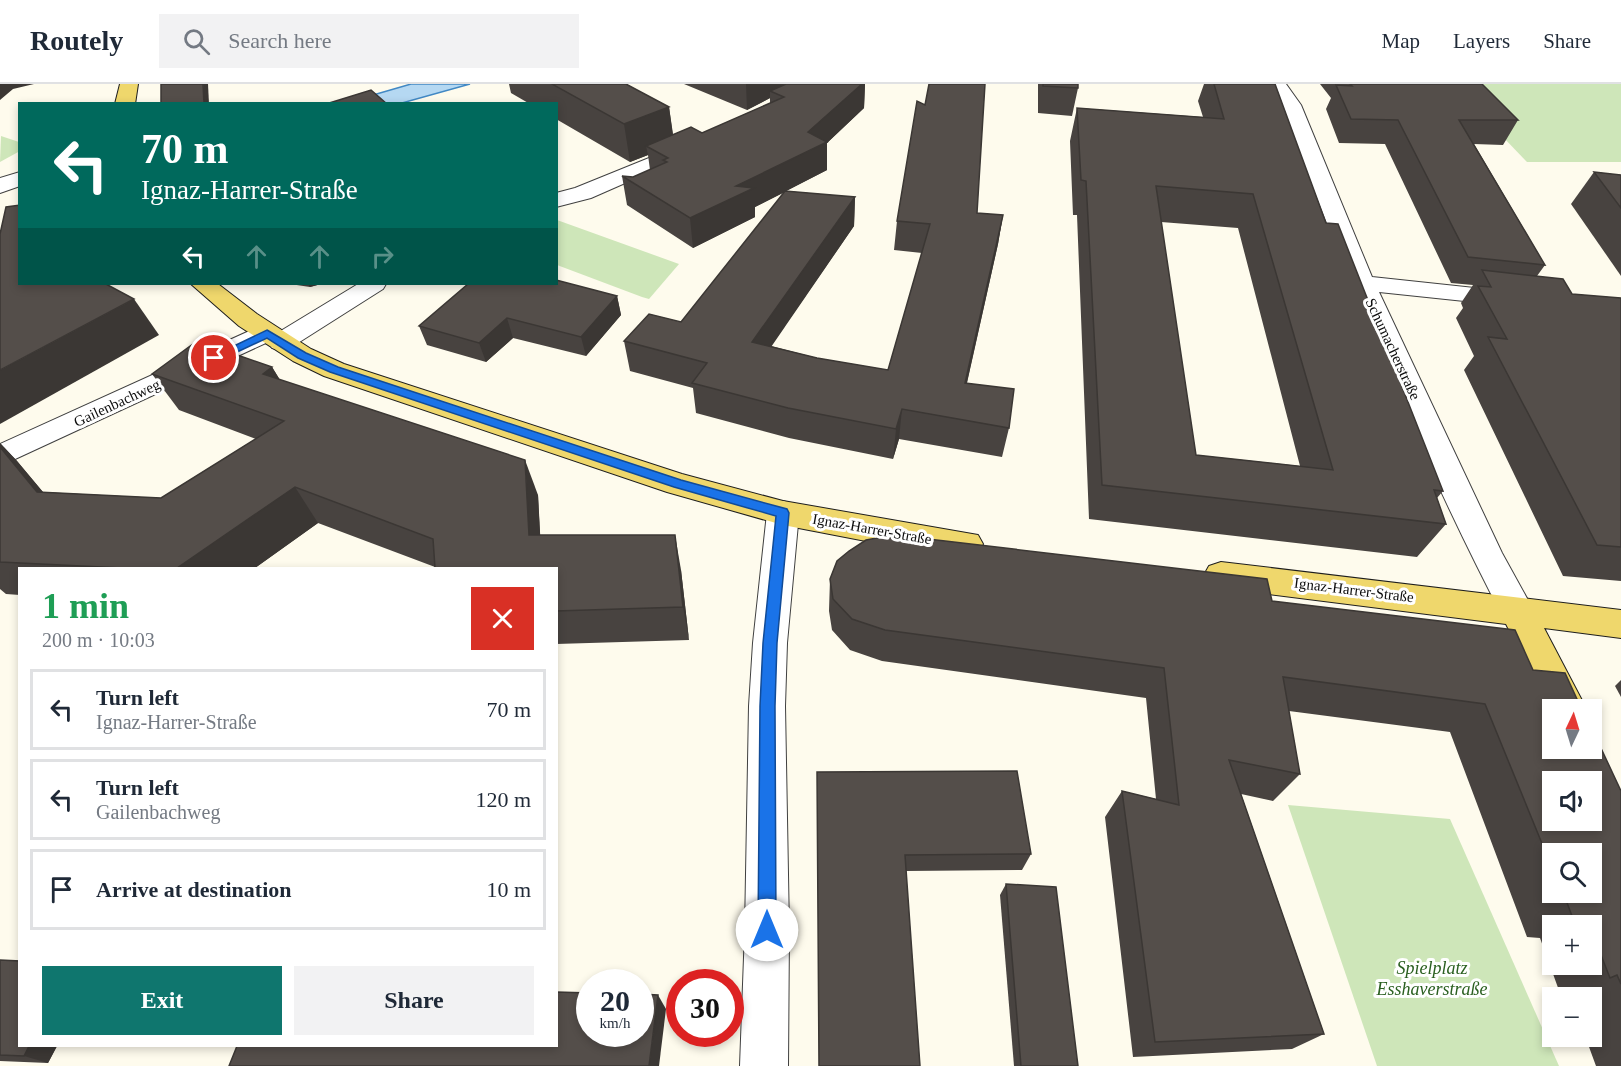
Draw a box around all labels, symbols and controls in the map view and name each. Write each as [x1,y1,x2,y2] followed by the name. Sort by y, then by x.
[159,14,579,68] search box
[30,25,123,56] text: Routely
[180,25,213,58] icon: search
[228,28,332,53] text: Search here
[1382,29,1420,53] text: Map
[1453,29,1510,53] text: Layers
[1543,29,1591,53] text: Share
[42,126,120,204] icon: left
[141,126,229,172] text: 70 m
[141,175,358,205] text: Ignaz-Harrer-Straße
[177,240,210,273] icon: left
[240,240,273,273] icon: ahead
[303,240,336,273] icon: ahead
[366,240,399,273] icon: right
[1363,296,1424,403] street label: Schumacherstraße
[188,332,239,383] pin
[197,341,230,374] icon: arrive
[71,376,163,430] street label: Gailenbachweg
[811,511,933,547] street label: Ignaz-Harrer-Straße
[1293,575,1415,605] street label: Ignaz-Harrer-Straße
[42,586,129,626] text: 1 min
[471,587,534,650] button: close
[42,629,155,651] text: 200 m · 10:03
[96,685,179,710] text: Turn left
[45,693,78,726] icon: left
[486,697,531,722] text: 70 m
[1542,699,1602,759] north arrow
[1542,699,1602,1047] map controls
[96,711,257,733] text: Ignaz-Harrer-Straße
[1542,771,1602,831] button: sound
[96,775,179,800] text: Turn left
[45,783,78,816] icon: left
[475,787,531,812] text: 120 m
[96,801,220,823] text: Gailenbachweg
[1542,843,1602,903] button: search
[45,873,78,906] icon: arrive
[96,877,292,902] text: Arrive at destination
[486,877,531,902] text: 10 m
[735,898,799,962] position arrow
[1542,915,1602,975] button: +
[1376,958,1488,999] park label: Spielplatz Esshaverstraße
[42,966,282,1035] button: Exit
[294,966,534,1035] button: Share
[666,969,744,1047] speed limit sign: 30
[600,984,630,1017] text: 20
[1542,987,1602,1047] button: −
[600,1015,630,1031] text: km/h

